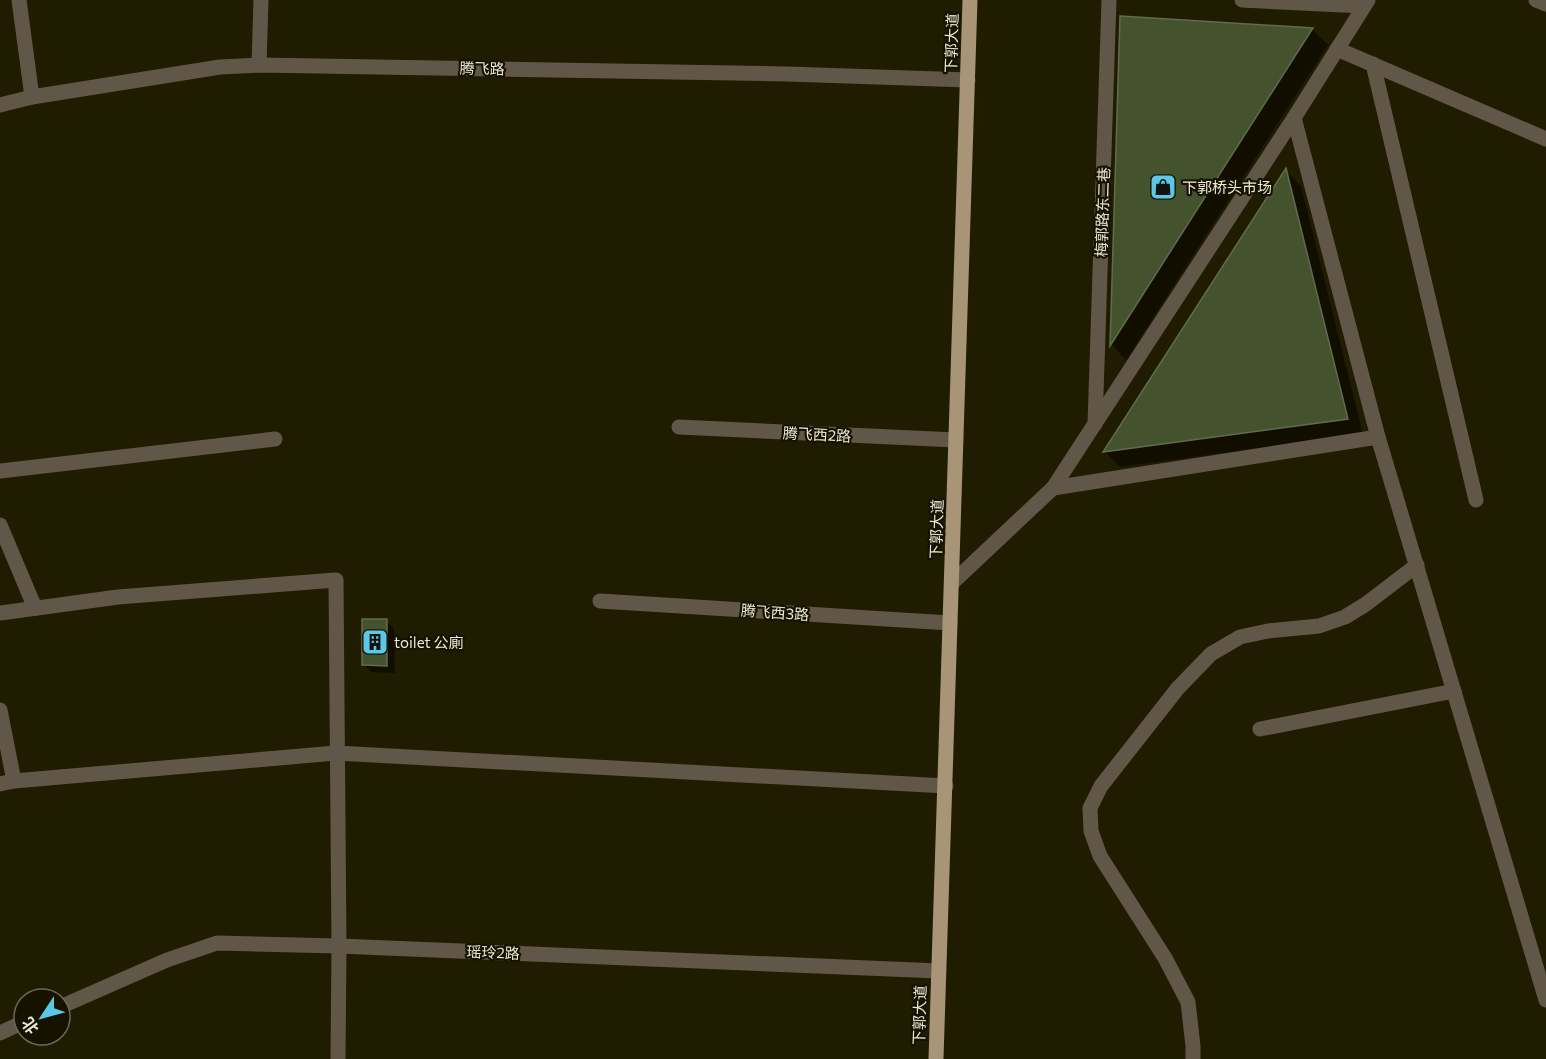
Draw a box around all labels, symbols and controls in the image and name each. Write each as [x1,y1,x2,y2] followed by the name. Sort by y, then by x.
[941,13,961,73] street label: 下郭大道
[459,59,505,77] street label: 腾飞路
[1091,167,1113,257] street label: 梅郭路东二巷
[1148,172,1178,202] shop icon: 下郭桥头市场
[1182,178,1272,196] place label: 下郭桥头市场
[782,423,852,445] street label: 腾飞西2路
[926,499,946,559] street label: 下郭大道
[740,601,810,623] street label: 腾飞西3路
[360,627,390,657] building icon: toilet 公廁
[394,633,464,651] place label: toilet 公廁
[466,942,520,962] street label: 瑶玲2路
[909,985,929,1045] street label: 下郭大道
[12,987,72,1047] north arrow
[17,1014,42,1038] text: 北

